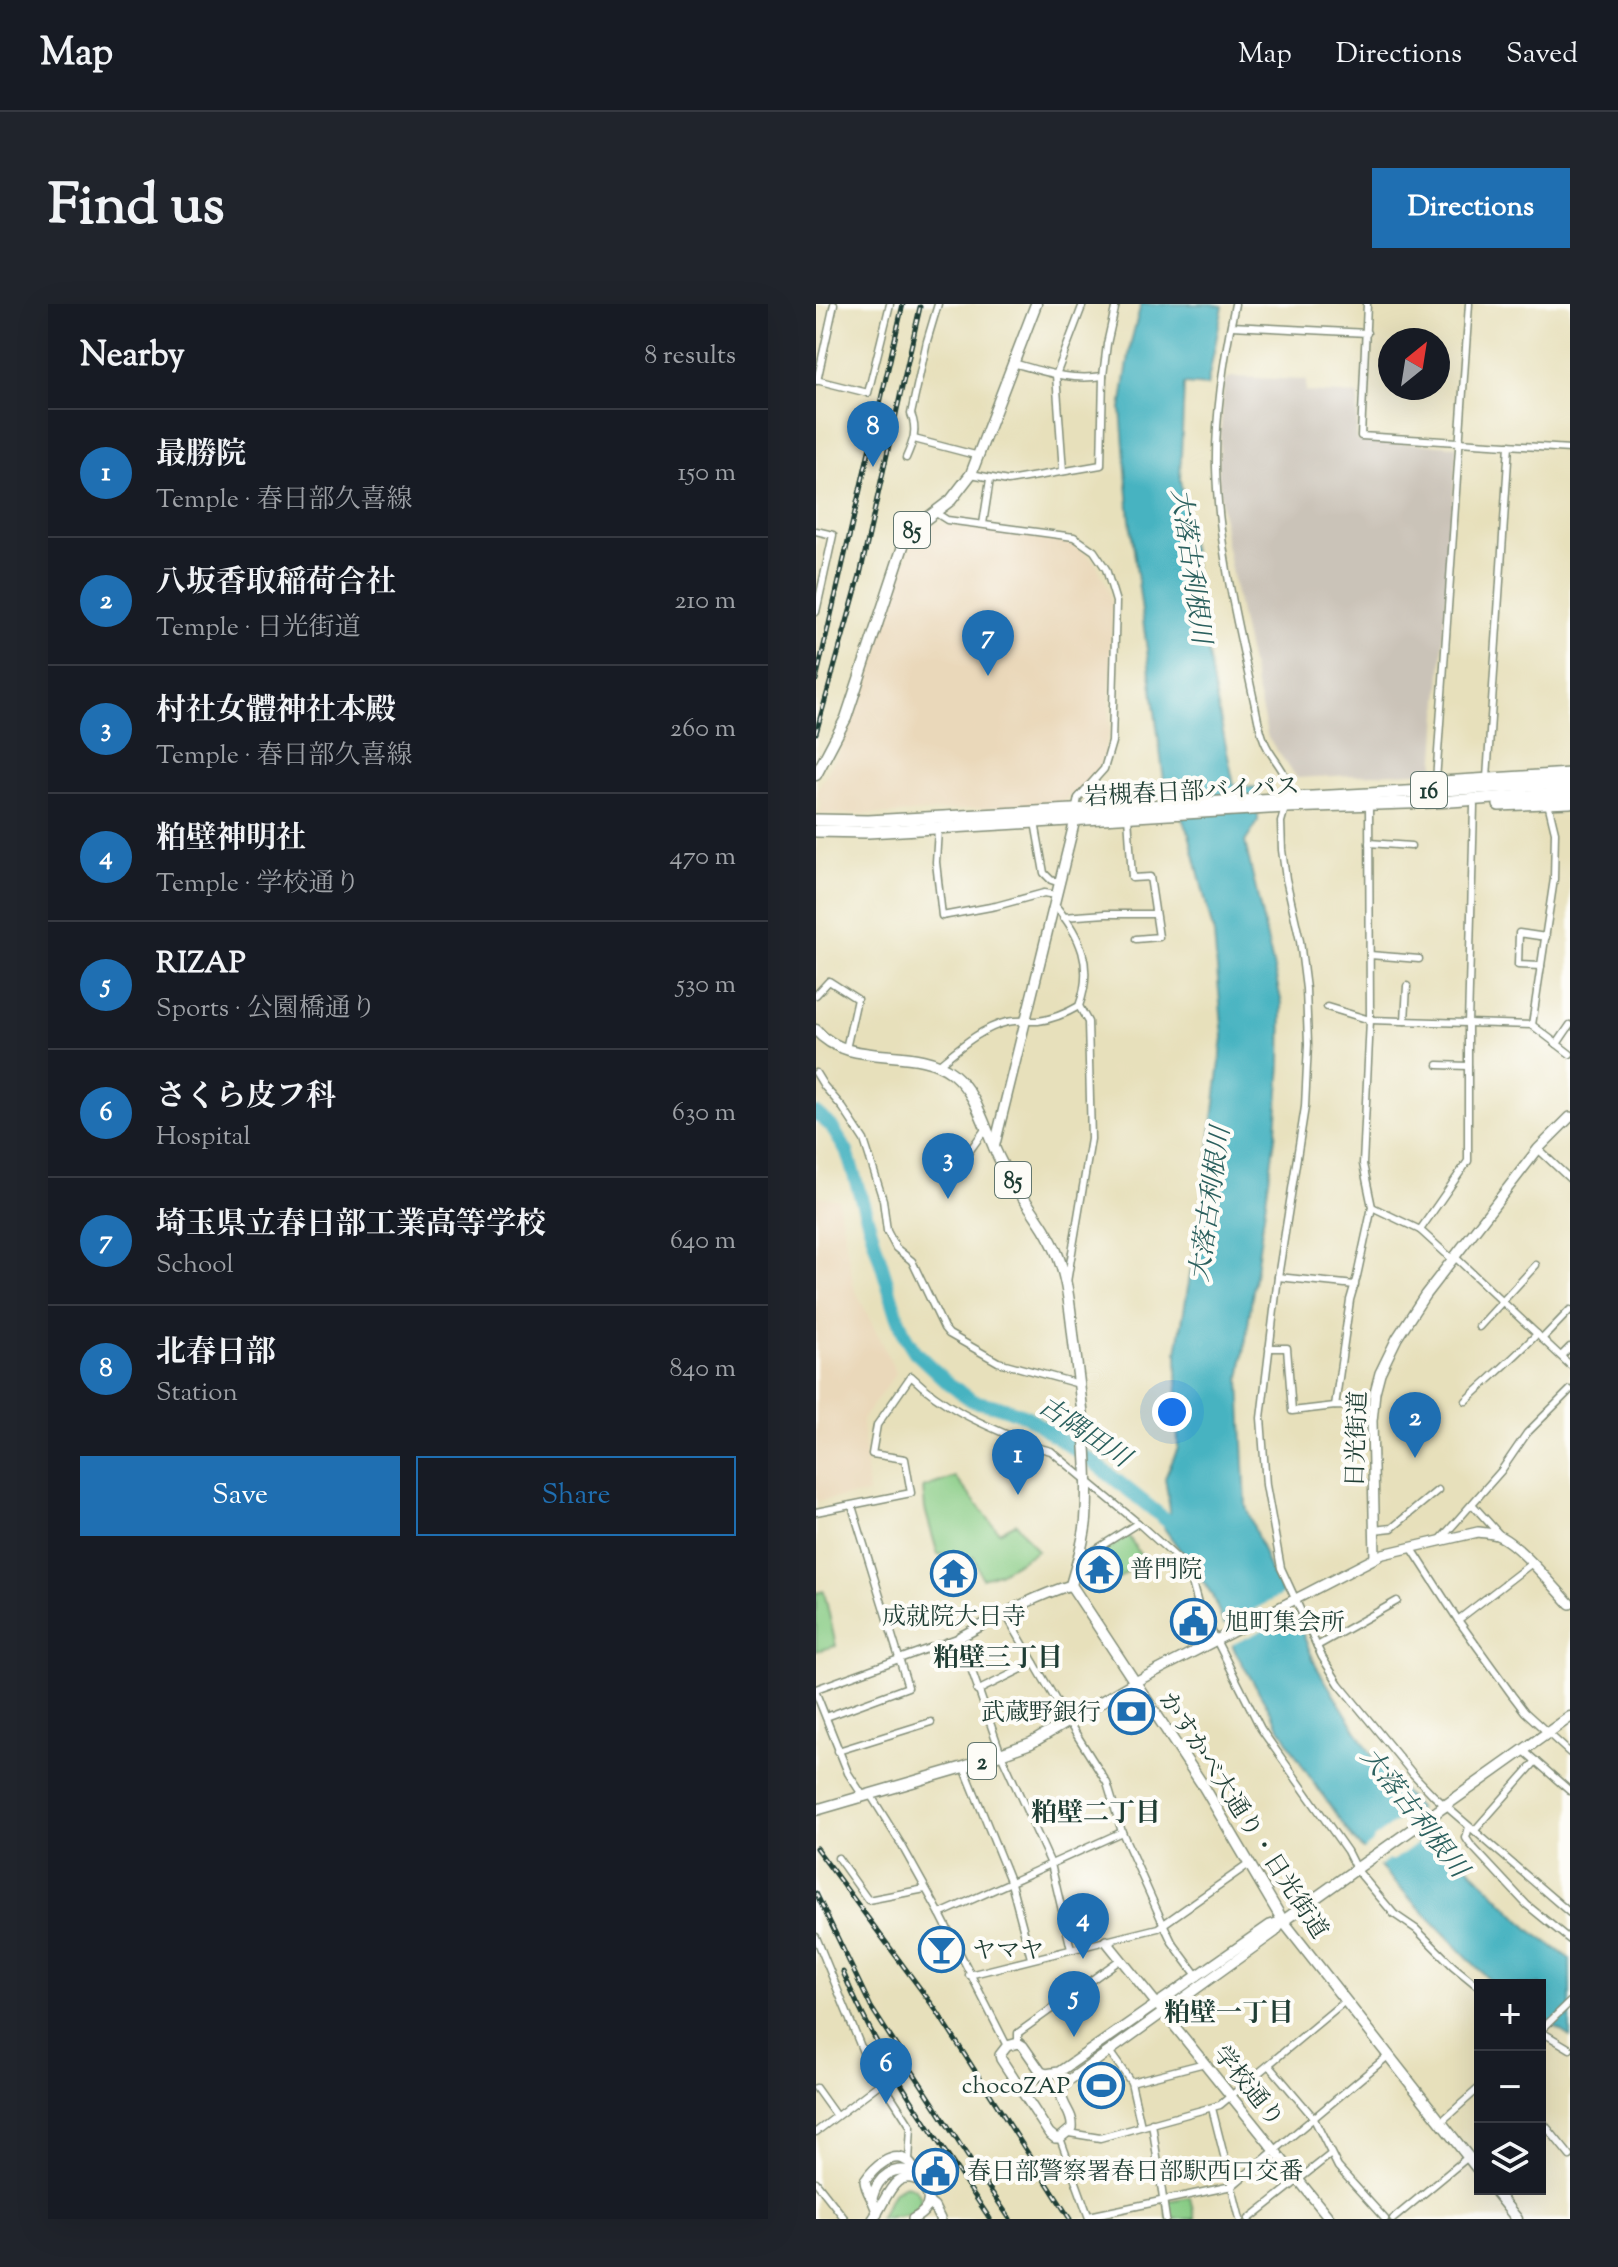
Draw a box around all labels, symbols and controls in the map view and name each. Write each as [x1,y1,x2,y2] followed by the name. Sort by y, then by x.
[40,28,113,82] text: Map
[1238,35,1292,75] text: Map
[1336,35,1462,75] text: Directions
[1506,35,1578,75] text: Saved
[48,168,224,249] text: Find us
[1372,168,1570,248] button: Directions
[1378,328,1450,400] north arrow
[80,332,185,381] text: Nearby
[644,338,736,375] text: 8 results
[847,401,899,467] pin: 8
[156,434,246,477] text: 最勝院
[102,455,110,492] text: 1
[677,455,736,492] text: 150 m
[156,482,412,519] text: Temple · 春日部久喜線
[1160,487,1219,649] water label: 大落古利根川
[894,512,930,548] road number: 85
[156,562,396,605] text: 八坂香取稲荷合社
[100,583,112,620] text: 2
[674,583,736,620] text: 210 m
[156,610,360,647] text: Temple · 日光街道
[962,610,1014,676] pin: 7
[156,690,396,733] text: 村社女體神社本殿
[101,711,111,748] text: 3
[670,711,736,748] text: 260 m
[156,738,412,775] text: Temple · 春日部久喜線
[1084,770,1301,816] street label: 岩槻春日部バイパス
[1411,772,1447,808] road number: 16
[156,818,306,861] text: 粕壁神明社
[99,839,113,876] text: 4
[670,839,736,876] text: 470 m
[156,866,360,903] text: Temple · 学校通り
[156,943,246,986] text: RIZAP
[102,967,110,1004] text: 5
[676,967,736,1004] text: 530 m
[156,991,377,1028] text: Sports · 公園橋通り
[156,1076,336,1119] text: さくら皮フ科
[100,1095,112,1132] text: 6
[672,1095,736,1132] text: 630 m
[156,1119,251,1156] text: Hospital
[1182,1122,1241,1284] water label: 大落古利根川
[922,1133,974,1199] pin: 3
[995,1162,1031,1198] road number: 85
[156,1204,546,1247] text: 埼玉県立春日部工業高等学校
[99,1223,113,1260] text: 7
[670,1223,736,1260] text: 640 m
[156,1247,234,1284] text: School
[156,1332,276,1375] text: 北春日部
[99,1351,113,1388] text: 8
[670,1351,736,1388] text: 840 m
[156,1375,238,1412] text: Station
[1030,1389,1140,1479] water label: 古隅田川
[1339,1391,1377,1488] street label: 日光街道
[1152,1392,1192,1432] your location
[1389,1392,1441,1458] pin: 2
[992,1429,1044,1495] pin: 1
[80,1456,400,1536] button: Save
[416,1456,736,1536] button: Share
[1075,1545,1123,1593] temple icon: 普門院
[930,1550,978,1598] temple icon: 成就院大日寺
[1130,1554,1202,1588] place label: 普門院
[1170,1598,1218,1646] public building icon: 旭町集会所
[882,1601,1026,1635] place label: 成就院大日寺
[1225,1607,1345,1641] place label: 旭町集会所
[933,1641,1063,1678] district label: 粕壁三丁目
[1150,1686,1335,1946] street label: かすかべ大通り・日光街道
[1108,1688,1156,1736] bank icon: 武蔵野銀行
[981,1697,1101,1731] place label: 武蔵野銀行
[1350,1741,1477,1889] water label: 大落古利根川
[968,1743,996,1779] road number: 2
[1031,1796,1161,1833] district label: 粕壁二丁目
[1057,1893,1109,1959] pin: 4
[917,1926,965,1974] bar icon: ヤマヤ
[972,1935,1044,1969] place label: ヤマヤ
[1048,1971,1100,2037] pin: 5
[1474,1979,1546,2195] map controls
[1474,1979,1546,2051] button: +
[1164,1996,1294,2033] district label: 粕壁一丁目
[860,2038,912,2104] pin: 6
[1204,2039,1291,2135] street label: 学校通り
[1474,2051,1546,2123] button: −
[1077,2061,1125,2109] sports icon: chocoZAP
[962,2070,1070,2104] place label: chocoZAP
[1474,2123,1546,2195] button: layers
[912,2147,960,2195] public building icon: 春日部警察署春日部駅西口交番
[967,2156,1303,2190] place label: 春日部警察署春日部駅西口交番

